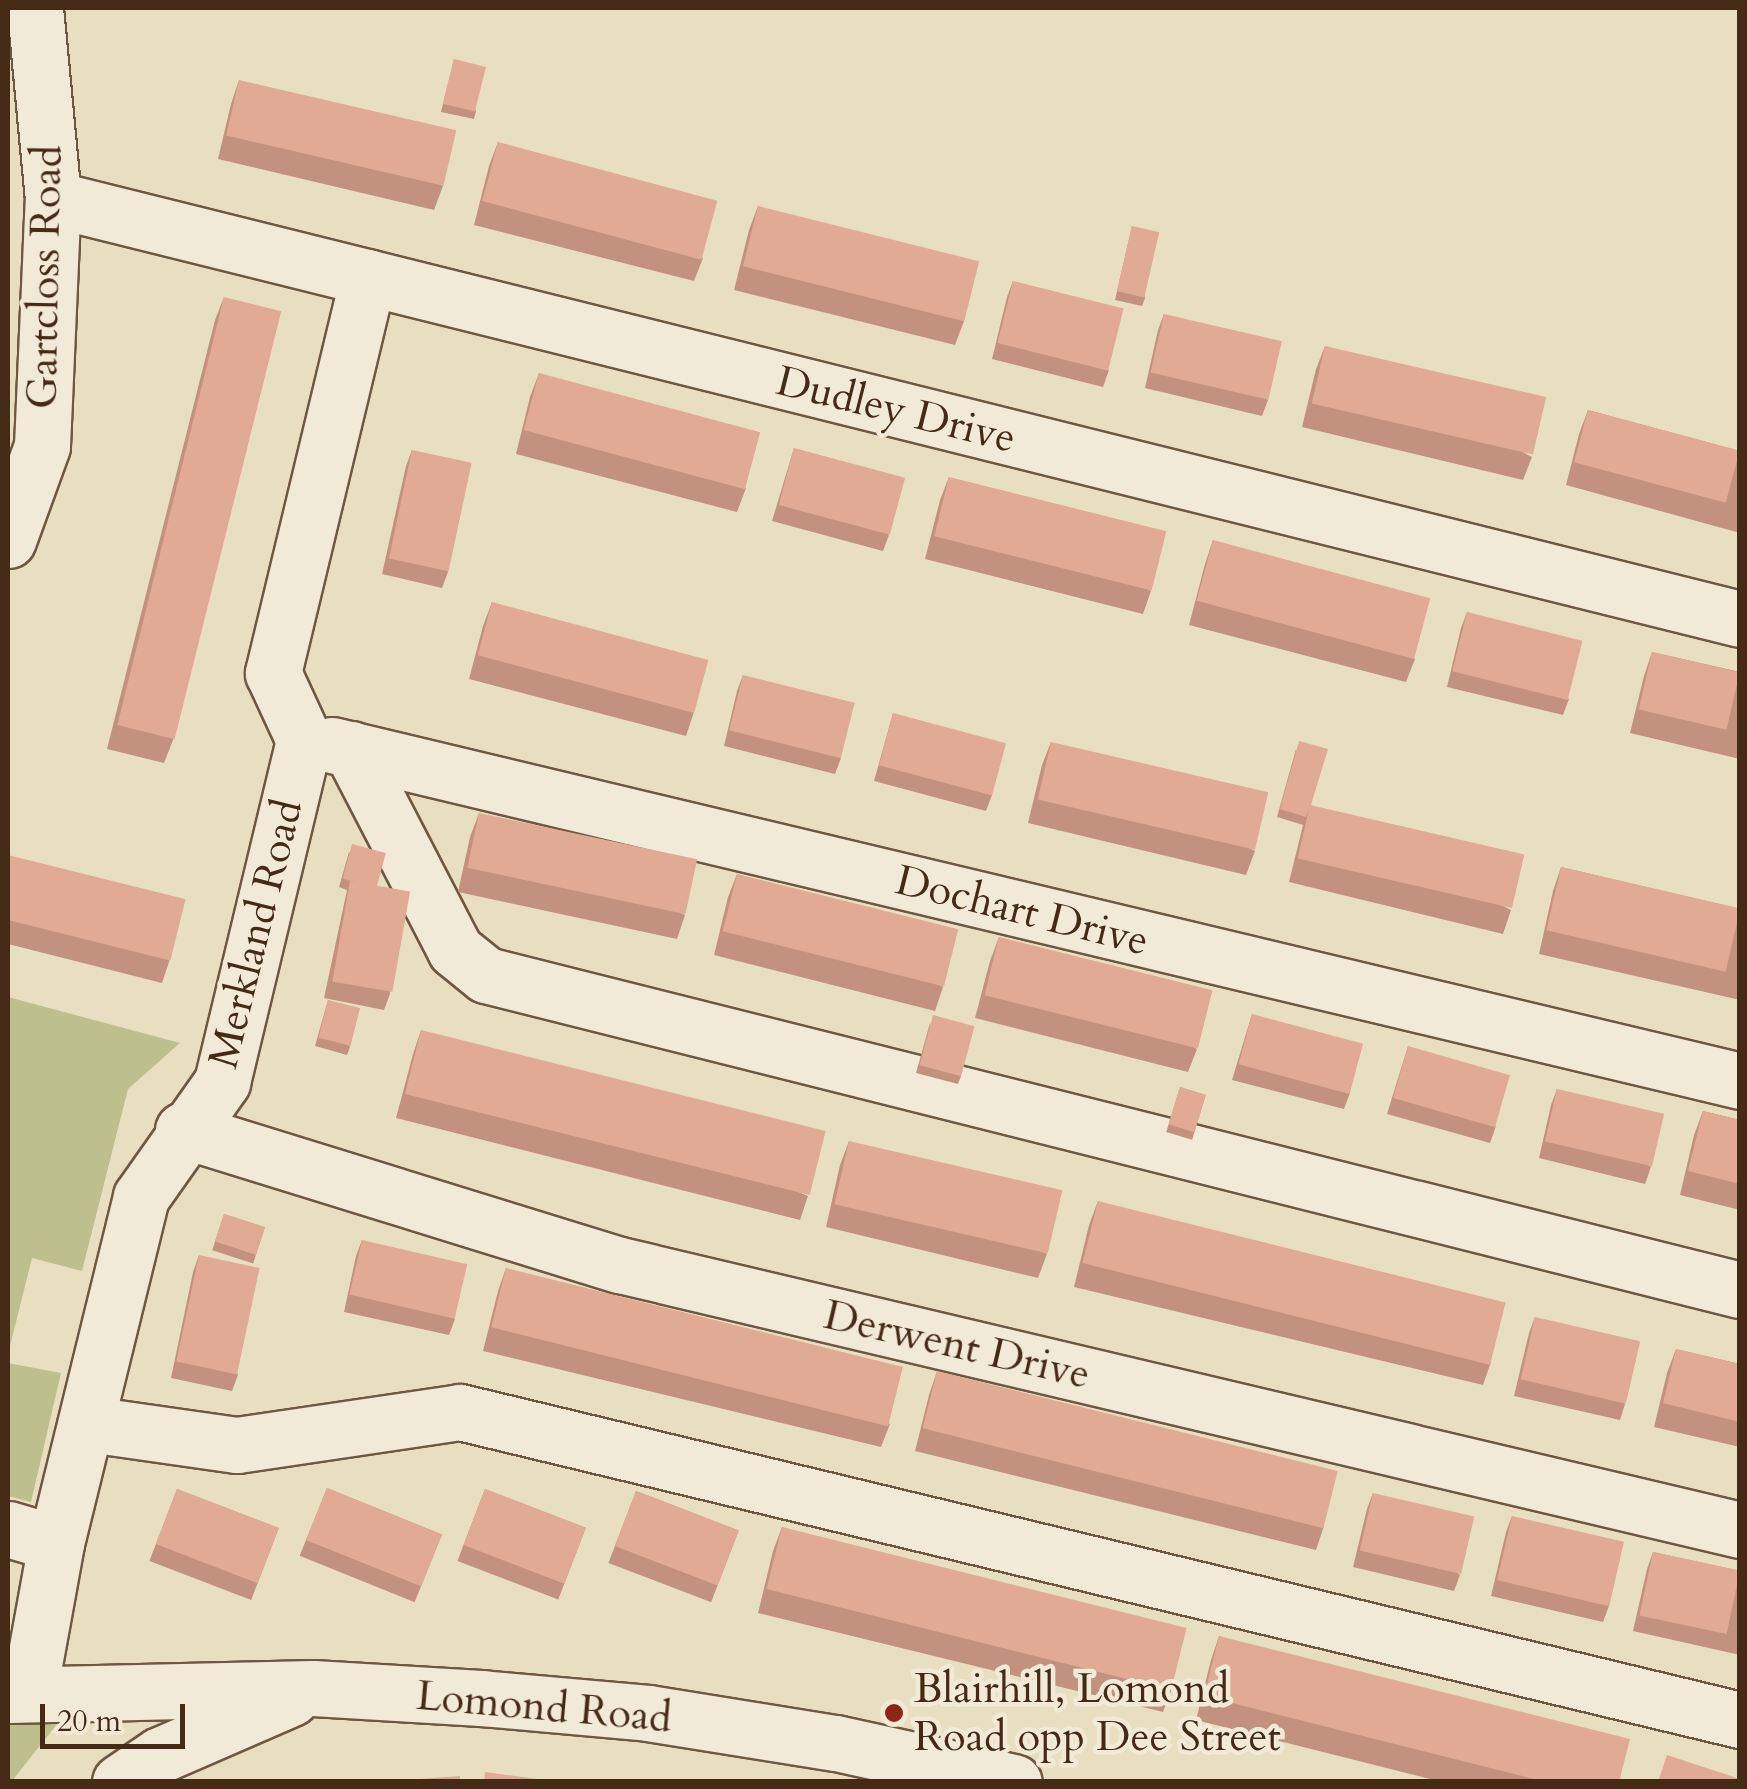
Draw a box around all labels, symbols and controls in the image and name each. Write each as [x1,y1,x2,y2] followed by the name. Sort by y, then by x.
[17,144,73,410] street label: Gartcloss Road
[771,356,1021,464] street label: Dudley Drive
[198,794,314,1074] street label: Merkland Road
[890,855,1154,967] street label: Dochart Drive
[819,1290,1095,1400] street label: Derwent Drive
[914,1664,1281,1762] place label: Blairhill, Lomond Road opp Dee Street
[414,1671,674,1743] street label: Lomond Road
[45,1684,190,1746] scale bar
[57,1701,121,1742] text: 20 m
[883,1702,905,1724] marker: Blairhill, Lomond Road opp Dee Street

